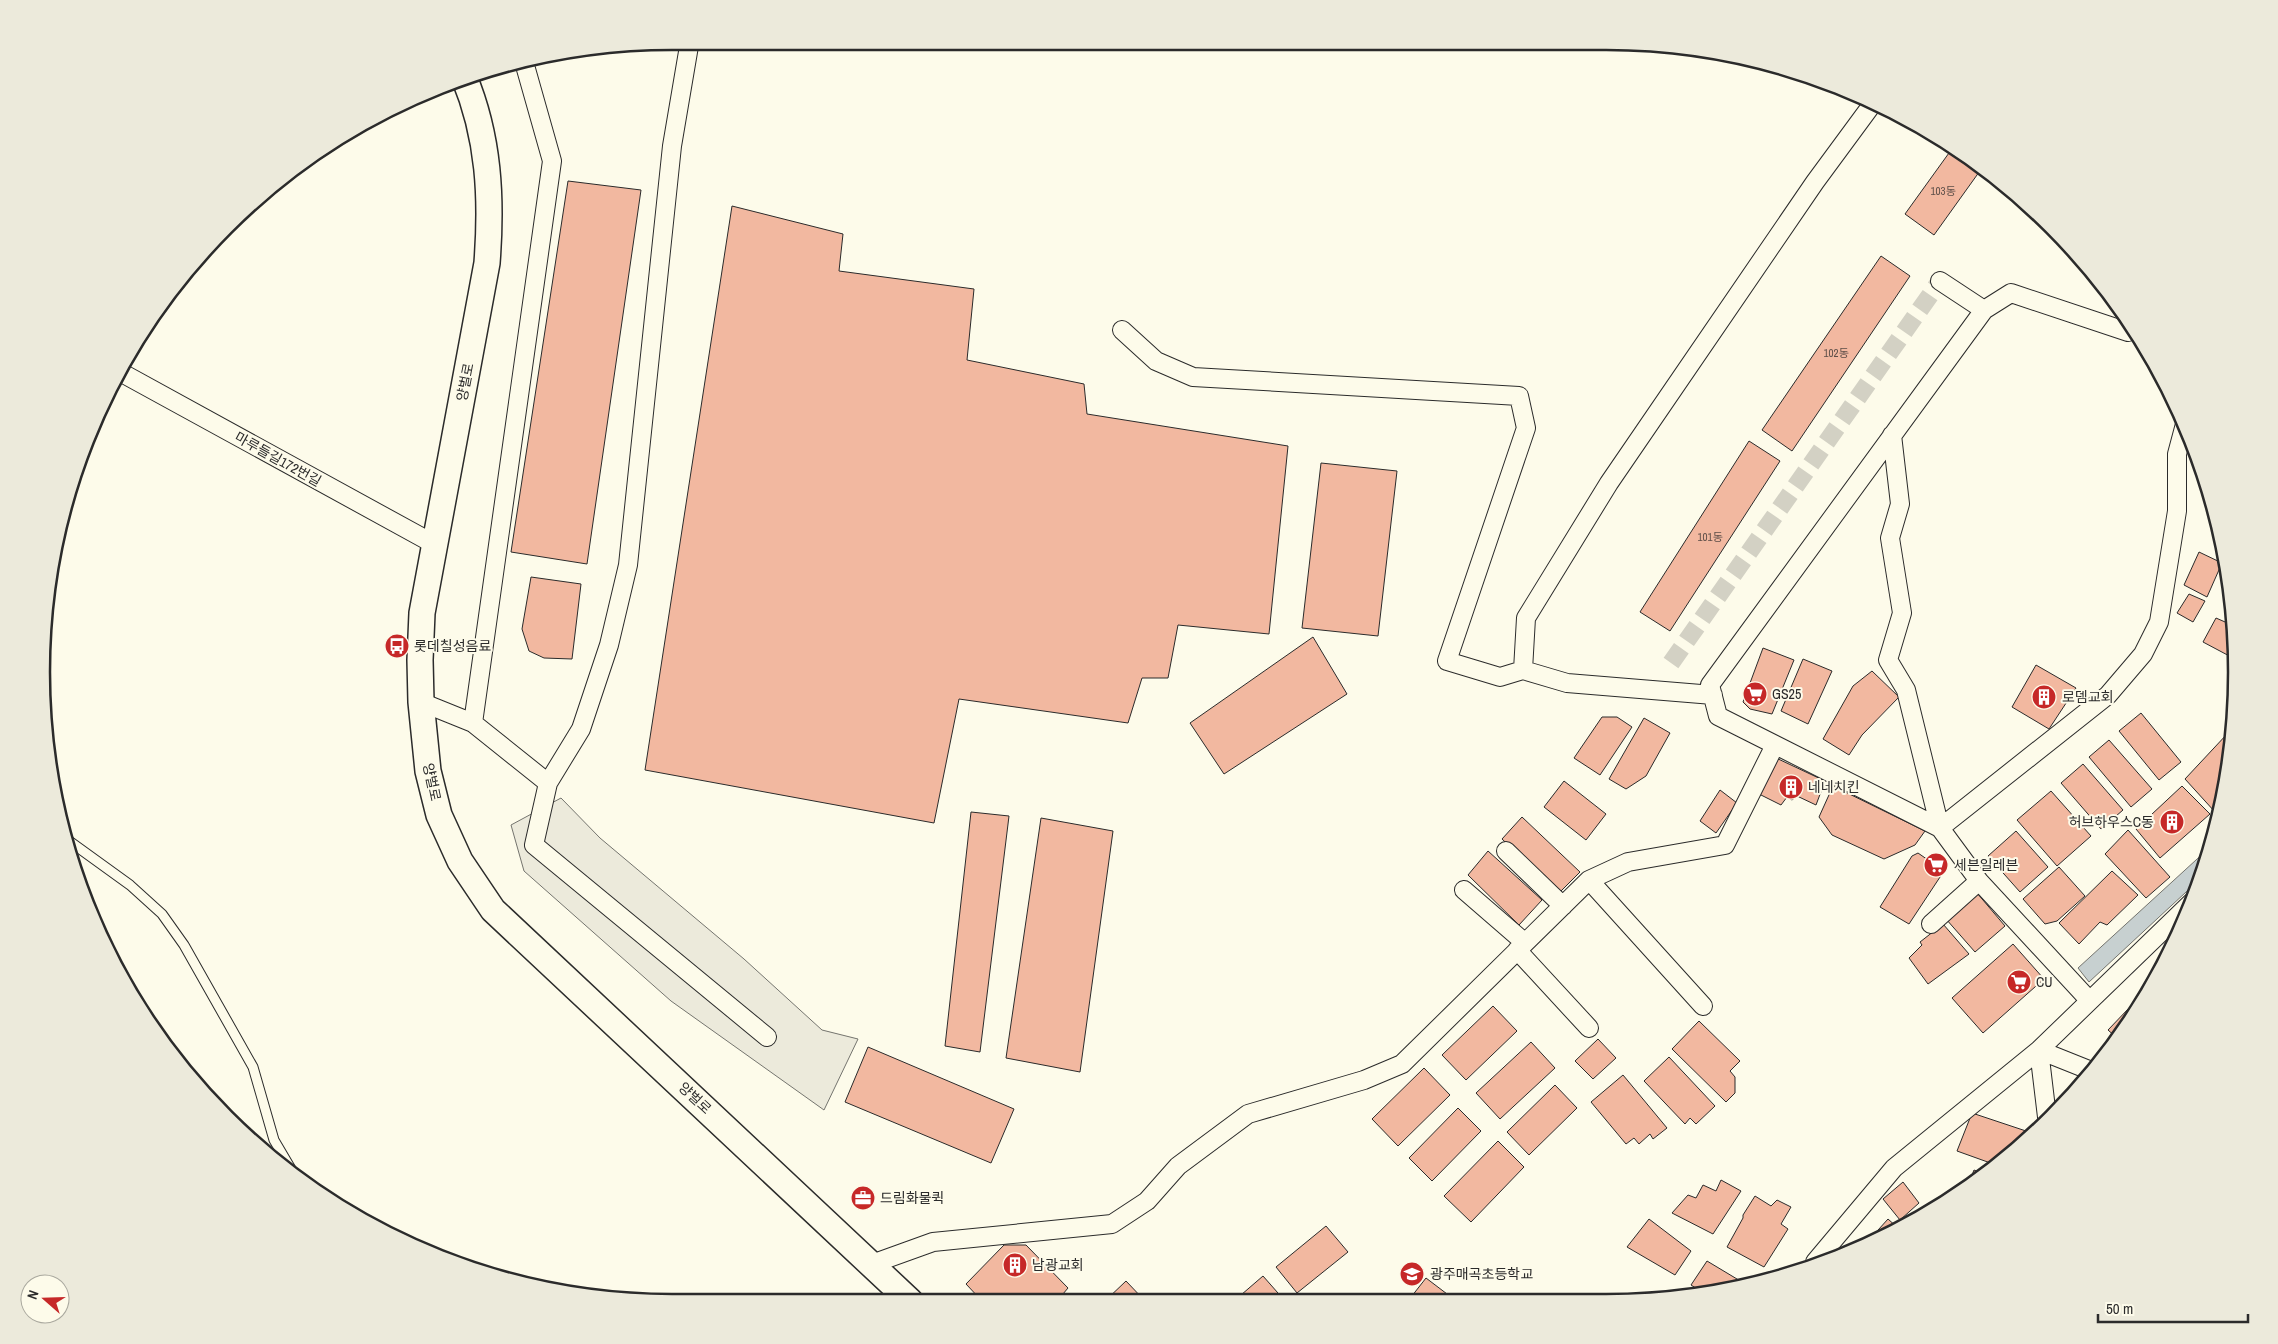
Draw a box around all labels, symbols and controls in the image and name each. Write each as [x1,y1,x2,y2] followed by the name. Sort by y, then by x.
[1930,184,1956,198] house number: 103동
[1823,346,1849,360] house number: 102동
[452,361,478,403] street label: 양벌로
[231,428,325,490] street label: 마루들길172번길
[1697,530,1723,544] house number: 101동
[384,633,410,659] bus stop icon: 롯데칠성음료
[414,637,491,655] place label: 롯데칠성음료
[1742,681,1768,707] supermarket icon: GS25
[2031,684,2057,710] building icon: 로뎀교회
[1772,685,1801,703] place label: GS25
[2062,688,2114,706] place label: 로뎀교회
[419,761,445,803] street label: 양벌로
[1778,774,1804,800] building icon: 네네치킨
[1808,778,1860,796] place label: 네네치킨
[2159,809,2185,835] building icon: 허브하우스C동
[2068,813,2154,831] place label: 허브하우스C동
[1923,852,1949,878] supermarket icon: 세븐일레븐
[1954,856,2019,874] place label: 세븐일레븐
[2006,969,2032,995] supermarket icon: CU
[2036,973,2053,991] place label: CU
[675,1078,715,1118] street label: 양벌로
[850,1185,876,1211] office icon: 드림화물퀵
[880,1189,944,1207] place label: 드림화물퀵
[1002,1252,1028,1278] building icon: 남광교회
[1032,1256,1084,1274] place label: 남광교회
[1399,1261,1425,1287] school or university icon: 광주매곡초등학교
[1430,1265,1533,1283] place label: 광주매곡초등학교
[20,1274,70,1324] north arrow
[23,1288,43,1302] text: N
[2098,1292,2248,1324] scale bar
[2106,1298,2133,1319] text: 50 m

